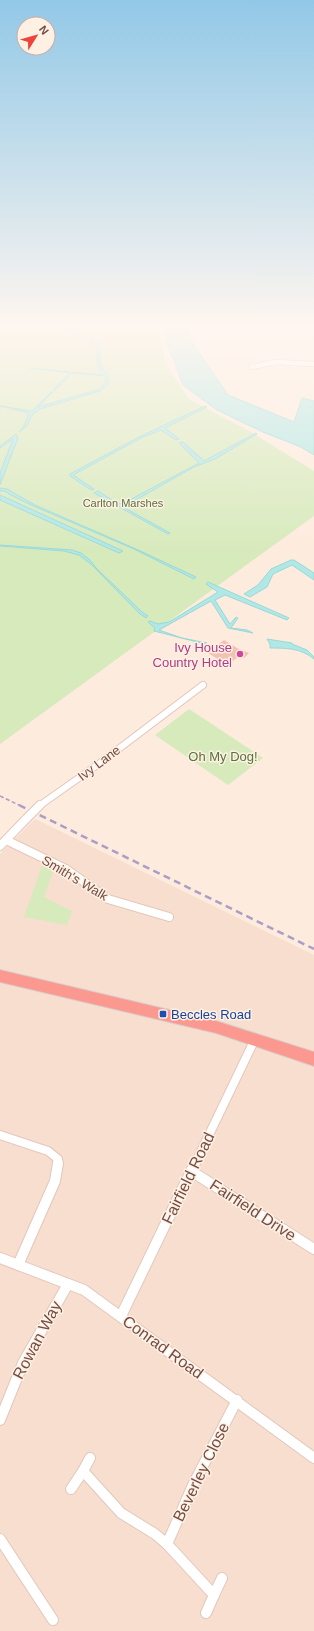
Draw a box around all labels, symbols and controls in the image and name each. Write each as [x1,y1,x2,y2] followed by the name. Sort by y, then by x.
[16,16,56,56] north arrow
[37,23,51,37] text: N
[83,497,164,509] park label: Carlton Marshes
[153,640,232,670] place label: Ivy House Country Hotel
[235,649,245,659] marker: Ivy House Country Hotel
[75,742,123,784] street label: Ivy Lane
[188,749,258,764] park label: Oh My Dog!
[39,852,111,904] street label: Smith's Walk
[171,1007,251,1022] place label: Beccles Road
[158,1009,168,1019] marker: Beccles Road
[159,1130,217,1226] street label: Fairfield Road
[207,1176,299,1244] street label: Fairfield Drive
[9,1298,65,1382] street label: Rowan Way
[120,1312,206,1382] street label: Conrad Road
[170,1420,232,1524] street label: Beverley Close

